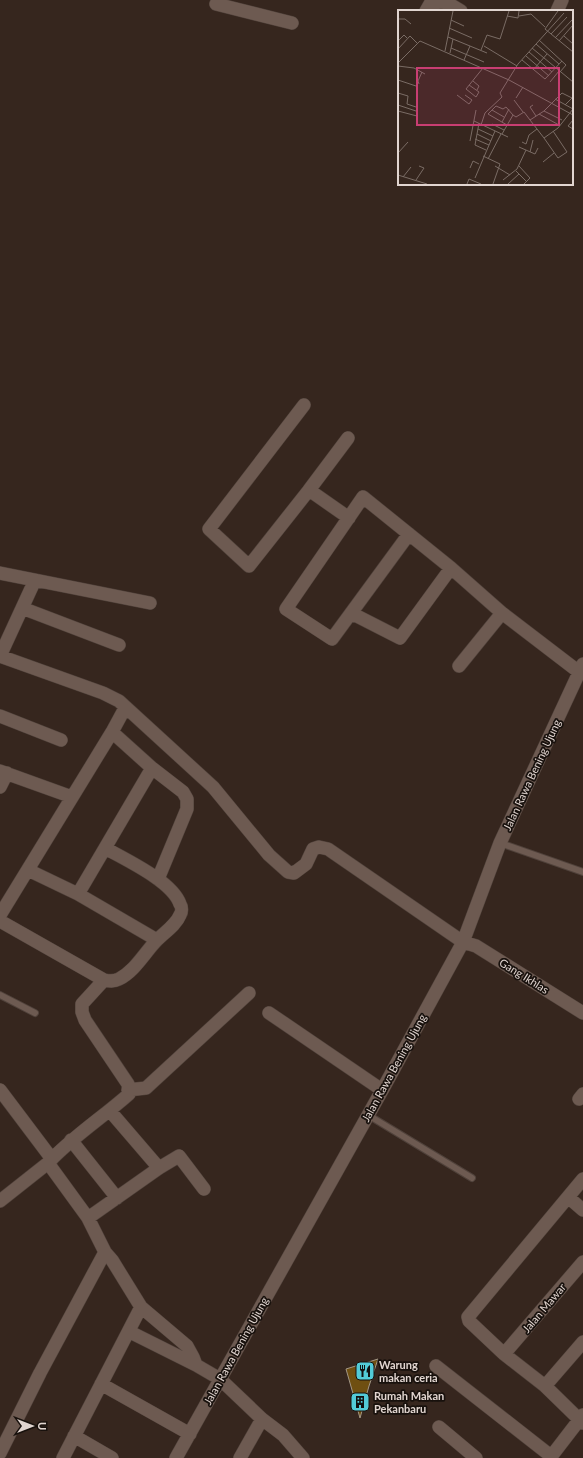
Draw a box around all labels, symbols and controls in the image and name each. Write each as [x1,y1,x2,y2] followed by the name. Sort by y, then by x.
[398,10,573,185] inset map
[500,717,563,832] street label: Jalan Rawa Bening Ujung
[497,955,552,996] street label: Gang Ikhlas
[359,1011,429,1124] street label: Jalan Rawa Bening Ujung
[519,1280,568,1335] street label: Jalan Mawar
[201,1294,271,1407] street label: Jalan Rawa Bening Ujung
[379,1358,438,1384] place label: Warung makan ceria
[354,1360,376,1382] restaurant icon: Warung makan ceria
[374,1389,444,1415] place label: Rumah Makan Pekanbaru
[349,1391,371,1413] building icon: Rumah Makan Pekanbaru
[12,1406,52,1446] north arrow
[36,1422,49,1430] text: U

